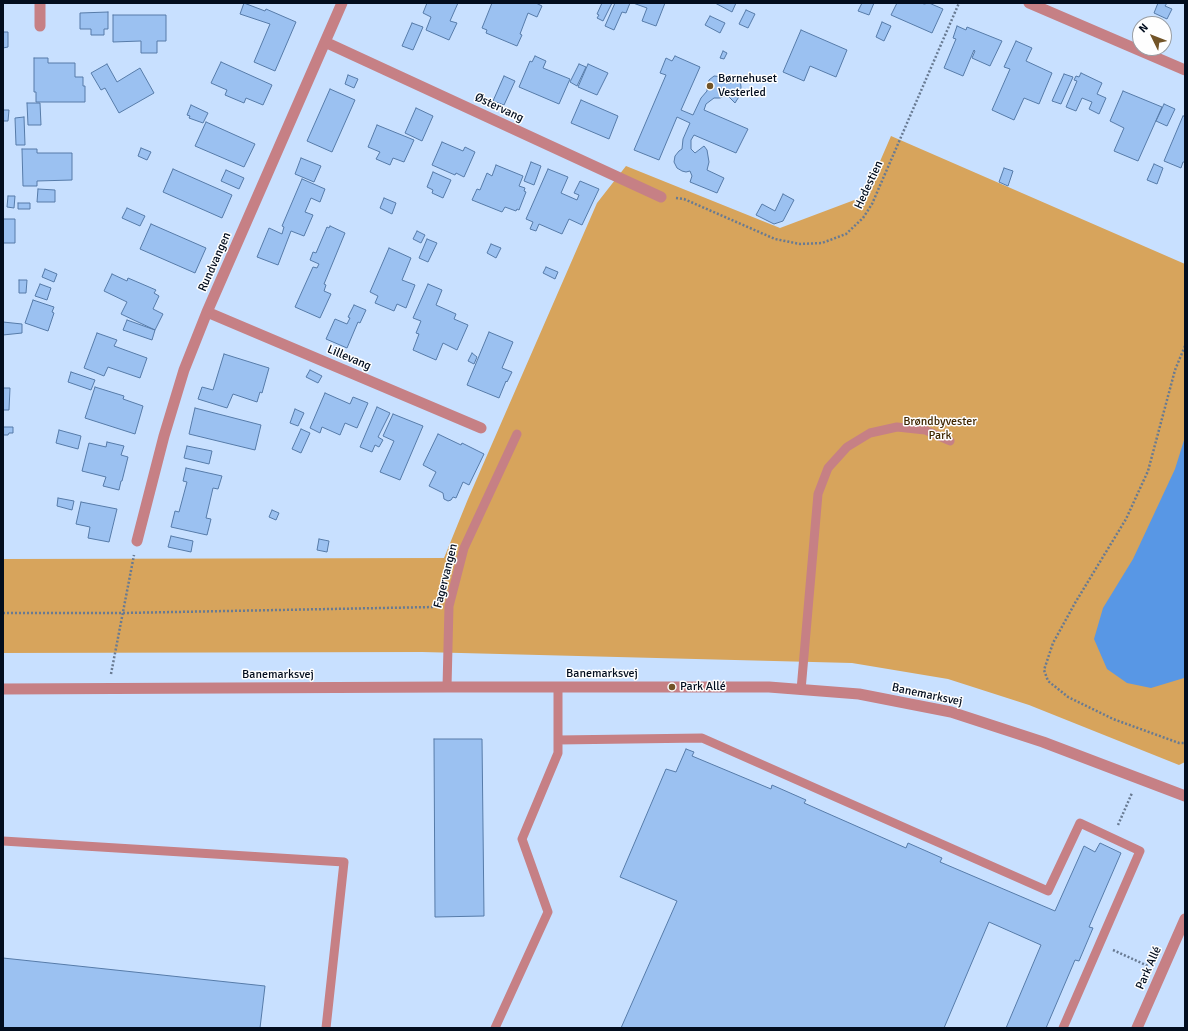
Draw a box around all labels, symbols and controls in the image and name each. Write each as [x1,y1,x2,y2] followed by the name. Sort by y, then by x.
[1132,16,1172,56] north arrow
[1136,21,1151,35] text: N
[718,72,777,100] place label: Børnehuset Vesterled
[705,81,715,91] marker: Børnehuset Vesterled
[472,90,526,126] street label: Østervang
[852,158,886,212] street label: Hedestien
[196,230,234,294] street label: Rundvangen
[325,342,373,374] street label: Lillevang
[903,415,977,443] park label: Brøndbyvester Park
[431,542,461,610] street label: Fagervangen
[566,667,638,681] street label: Banemarksvej
[242,668,314,682] street label: Banemarksvej
[680,680,726,694] place label: Park Allé
[890,680,964,710] street label: Banemarksvej
[667,682,677,692] marker: Park Allé
[1133,944,1165,992] street label: Park Allé

